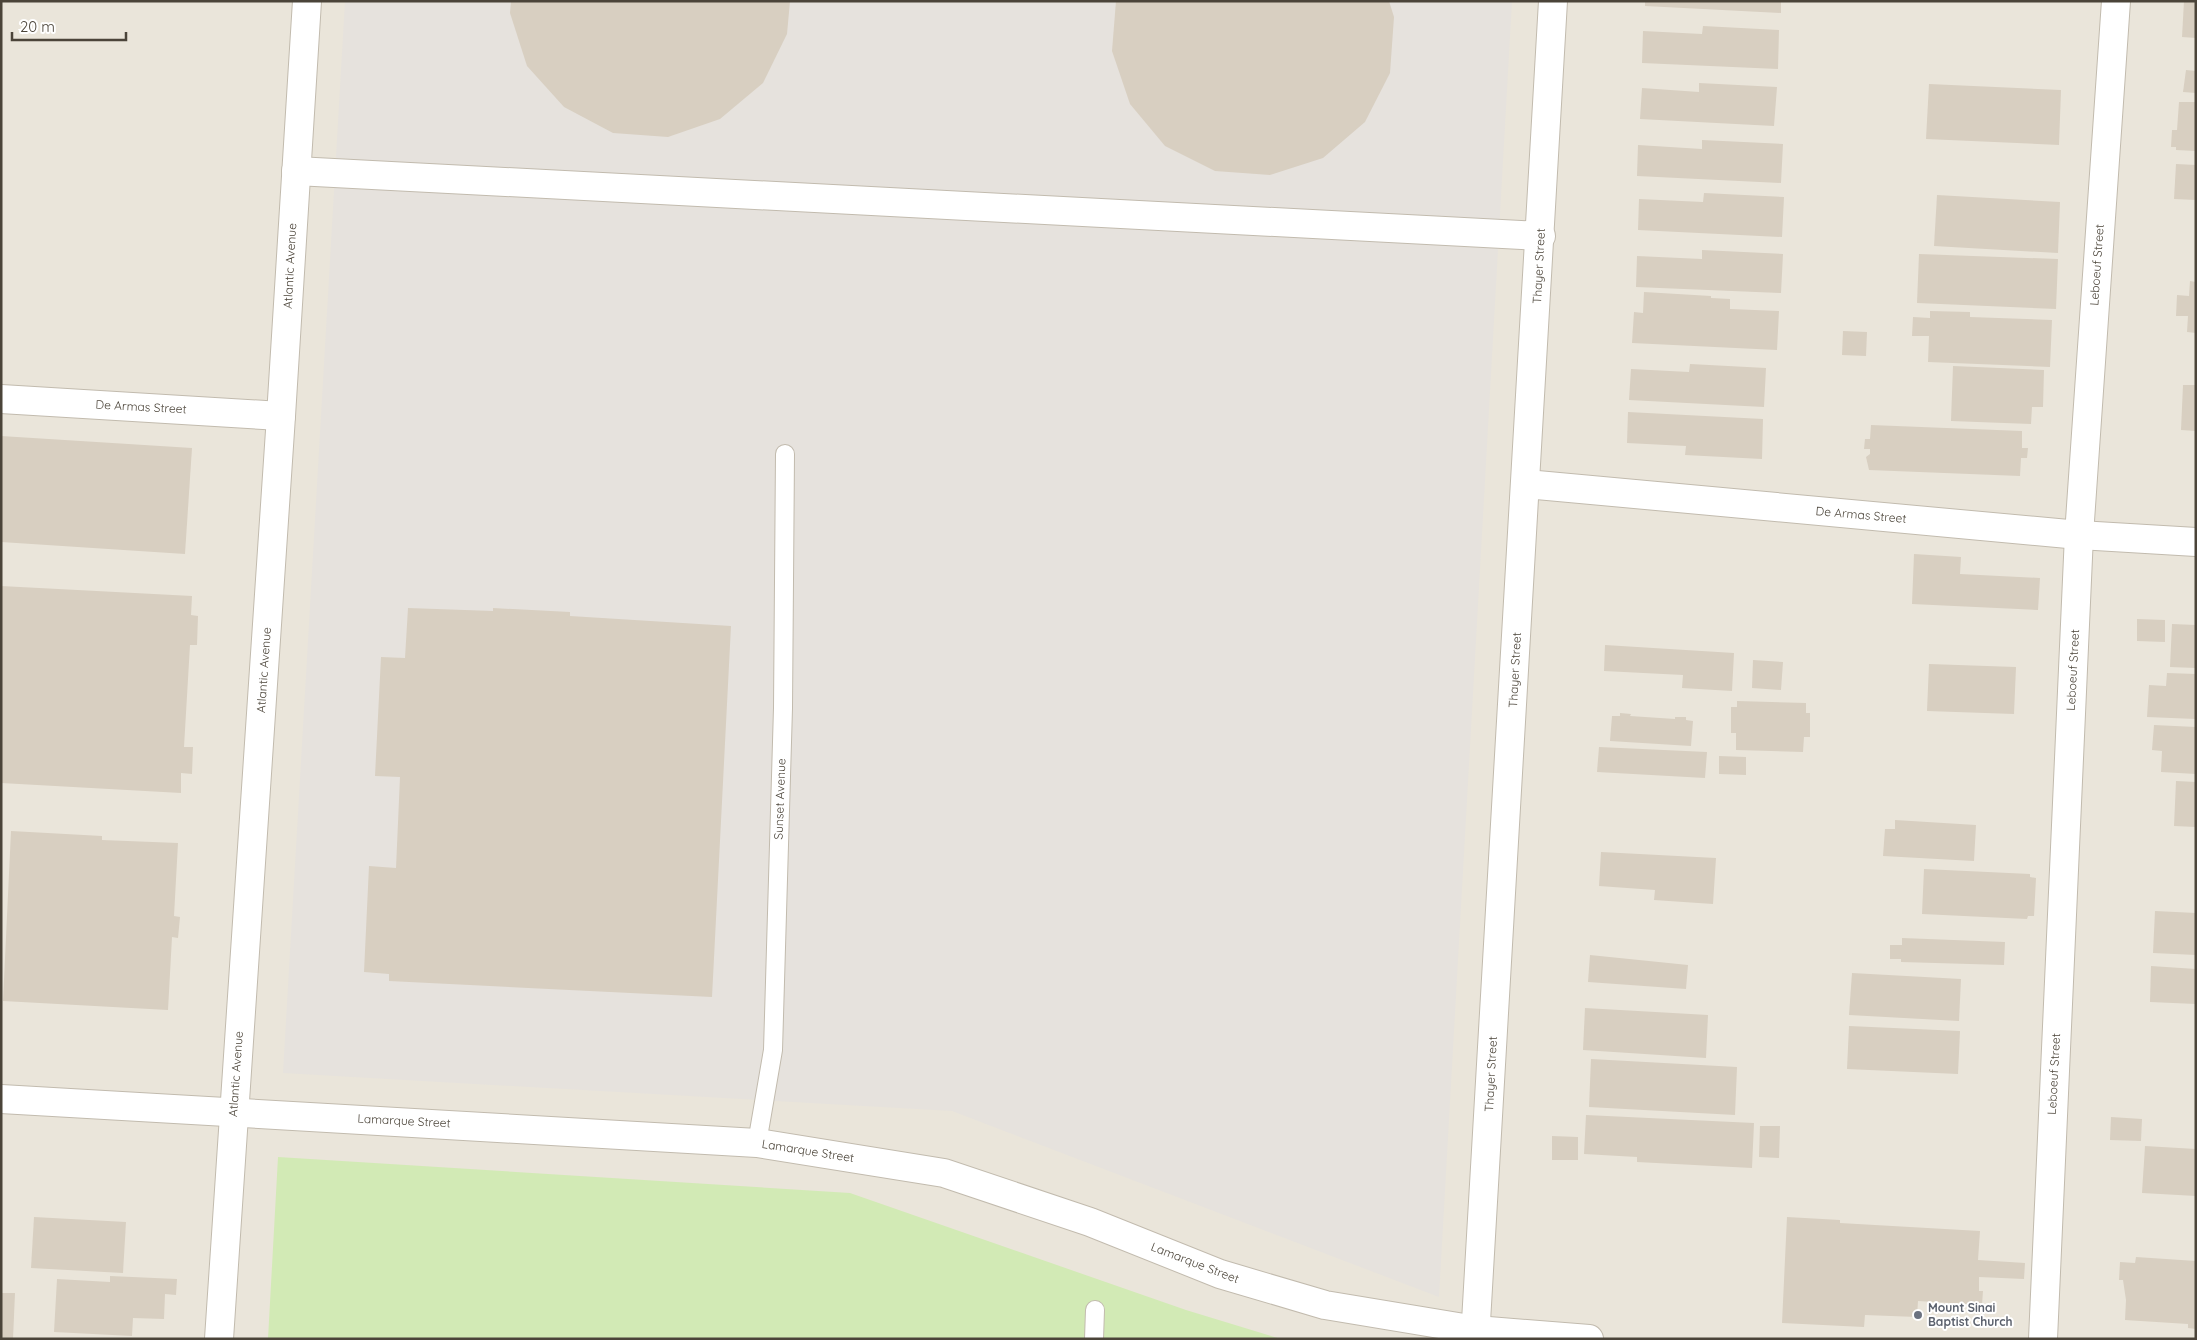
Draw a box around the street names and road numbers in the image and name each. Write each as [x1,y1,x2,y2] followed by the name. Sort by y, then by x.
[280,222,299,309] street label: Atlantic Avenue
[2086,224,2107,306] street label: Leboeuf Street
[1529,228,1548,304] street label: Thayer Street
[95,397,187,416] street label: De Armas Street
[1815,503,1907,526] street label: De Armas Street
[253,626,274,713] street label: Atlantic Avenue
[2063,629,2082,711] street label: Leboeuf Street
[1505,632,1524,708] street label: Thayer Street
[771,758,788,840] street label: Sunset Avenue
[225,1030,246,1117] street label: Atlantic Avenue
[2044,1033,2063,1115] street label: Leboeuf Street
[1481,1036,1500,1112] street label: Thayer Street
[357,1111,451,1130] street label: Lamarque Street
[761,1136,855,1165] street label: Lamarque Street
[1149,1239,1241,1286] street label: Lamarque Street

